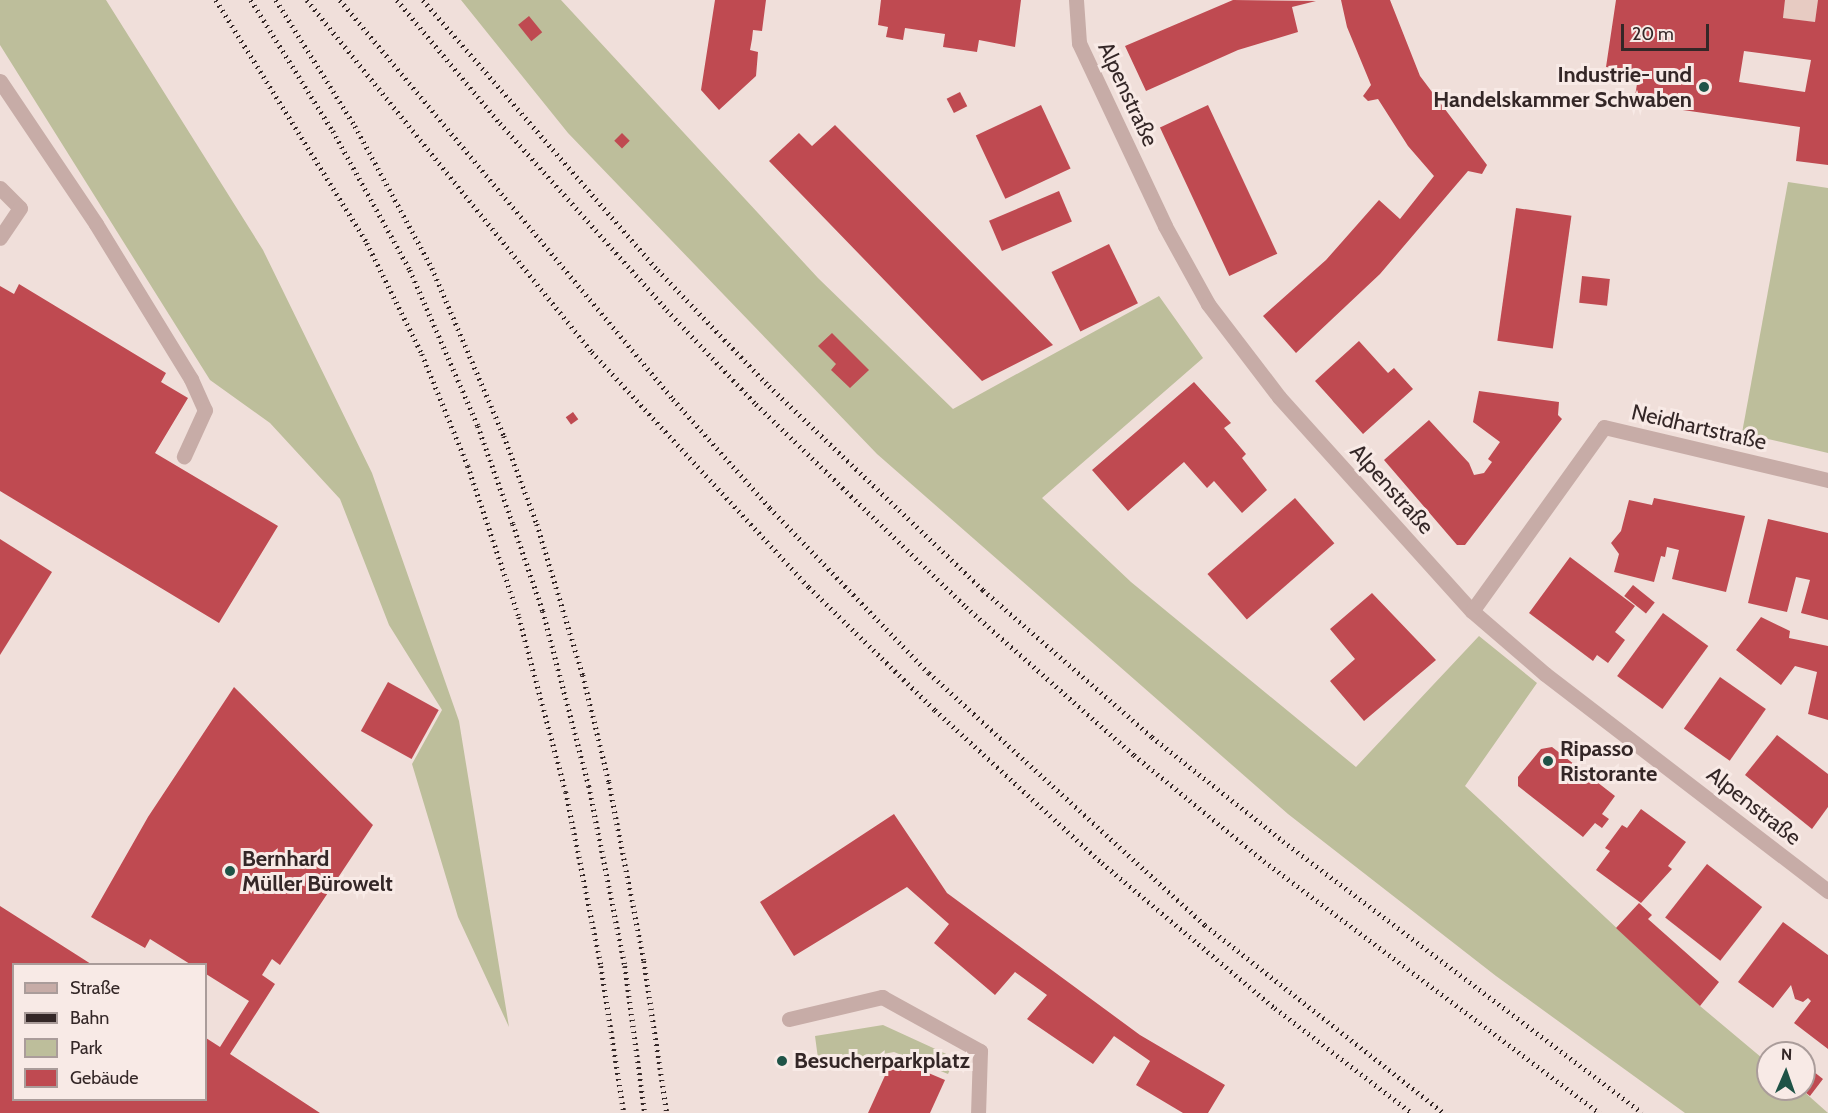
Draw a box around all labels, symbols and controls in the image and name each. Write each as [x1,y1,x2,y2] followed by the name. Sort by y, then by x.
[1624,12,1712,50] scale bar
[1632,23,1674,45] text: 20 m
[1092,38,1164,150] street label: Alpenstraße
[1433,61,1692,112] place label: Industrie- und Handelskammer Schwaben
[1697,80,1711,94] marker: Industrie- und Handelskammer Schwaben
[1629,399,1769,455] street label: Neidhartstraße
[1345,439,1439,539] street label: Alpenstraße
[1560,735,1657,786] place label: Ripasso Ristorante
[1541,754,1555,768] marker: Ripasso Ristorante
[1702,761,1806,851] street label: Alpenstraße
[242,845,393,896] place label: Bernhard Müller Bürowelt
[223,864,237,878] marker: Bernhard Müller Bürowelt
[12,963,207,1101] legend
[70,977,120,999] text: Straße
[70,1007,109,1029] text: Bahn
[70,1037,102,1059] text: Park
[1756,1041,1816,1101] north arrow
[1781,1045,1793,1064] text: N
[794,1048,970,1074] place label: Besucherparkplatz
[775,1054,789,1068] marker: Besucherparkplatz
[70,1067,139,1089] text: Gebäude

